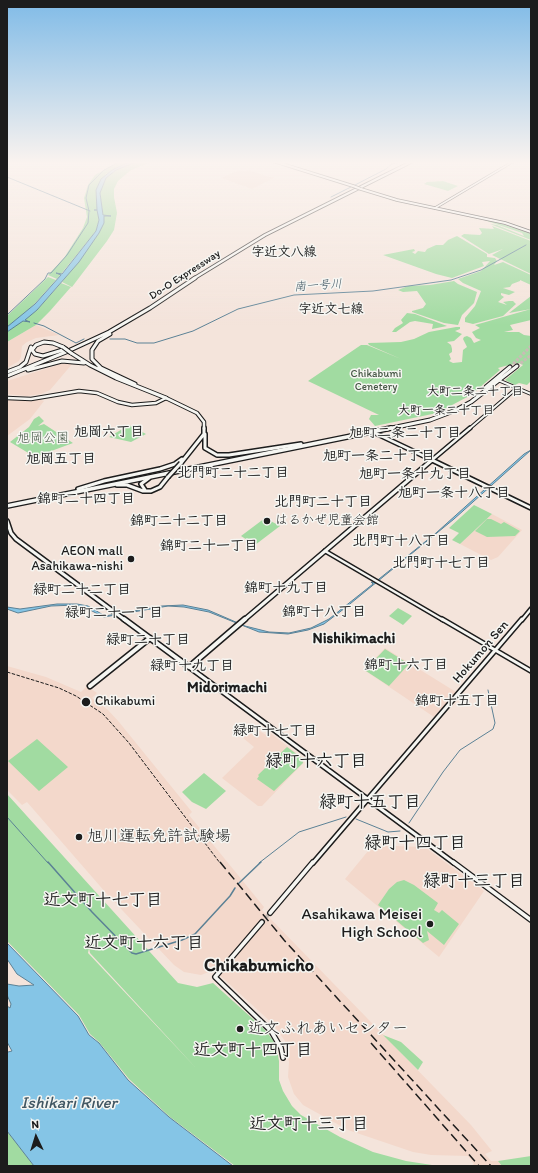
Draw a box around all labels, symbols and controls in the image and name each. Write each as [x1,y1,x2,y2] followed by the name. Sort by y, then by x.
[252,245,316,261] district label: 字近文八線
[147,247,223,303] street label: Do-O Expressway
[294,277,342,295] water label: 南一号川
[299,302,363,318] district label: 字近文七線
[351,367,401,393] park label: Chikabumi Cenetery
[427,385,523,399] district label: 大町二条二十丁目
[398,404,494,418] district label: 大町一条二十丁目
[74,424,144,440] district label: 旭岡六丁目
[349,425,461,441] district label: 旭町二条二十丁目
[17,431,69,447] park label: 旭岡公園
[323,448,435,464] district label: 旭町一条二十丁目
[26,451,96,467] district label: 旭岡五丁目
[177,465,289,481] district label: 北門町二十二丁目
[359,466,471,482] district label: 旭町一条十九丁目
[398,485,510,501] district label: 旭町一条十八丁目
[37,491,135,507] district label: 錦町二十四丁目
[274,494,372,510] district label: 北門町二十丁目
[130,513,228,529] district label: 錦町二十二丁目
[275,513,379,529] place label: はるかぜ児童会館
[262,516,272,526] marker: はるかぜ児童会館
[352,533,450,549] district label: 北門町十八丁目
[160,538,258,554] district label: 錦町二十一丁目
[32,544,123,575] place label: AEON mall Asahikawa-nishi
[126,554,136,564] marker: AEON mall Asahikawa-nishi
[392,555,490,571] district label: 北門町十七丁目
[244,580,328,596] district label: 錦町十九丁目
[33,582,131,598] district label: 緑町二十二丁目
[282,604,366,620] district label: 錦町十八丁目
[65,605,163,621] district label: 緑町二十一丁目
[450,618,512,686] street label: Hokumon Sen
[313,630,395,648] district label: Nishikimachi
[106,632,190,648] district label: 緑町二十丁目
[364,657,448,673] district label: 錦町十六丁目
[150,658,234,674] district label: 緑町十九丁目
[187,679,267,697] district label: Midorimachi
[415,693,499,709] district label: 錦町十五丁目
[95,694,155,710] place label: Chikabumi
[80,696,92,708] marker: Chikabumi
[233,723,317,739] district label: 緑町十七丁目
[265,752,367,772] district label: 緑町十六丁目
[319,793,421,813] district label: 緑町十五丁目
[87,827,231,847] place label: 旭川運転免許試験場
[74,832,84,842] marker: 旭川運転免許試験場
[364,834,466,854] district label: 緑町十四丁目
[423,872,525,892] district label: 緑町十三丁目
[44,891,162,911] district label: 近文町十七丁目
[301,905,422,943] place label: Asahikawa Meisei High School
[425,919,435,929] marker: Asahikawa Meisei High School
[85,934,203,954] district label: 近文町十六丁目
[204,955,314,977] district label: Chikabumicho
[248,1019,408,1039] place label: 近文ふれあいセンター
[235,1024,245,1034] marker: 近文ふれあいセンター
[194,1041,312,1061] district label: 近文町十四丁目
[21,1094,117,1114] water label: Ishikari River
[250,1115,368,1135] district label: 近文町十三丁目
[16,1117,56,1157] north arrow
[31,1118,39,1131] text: N

